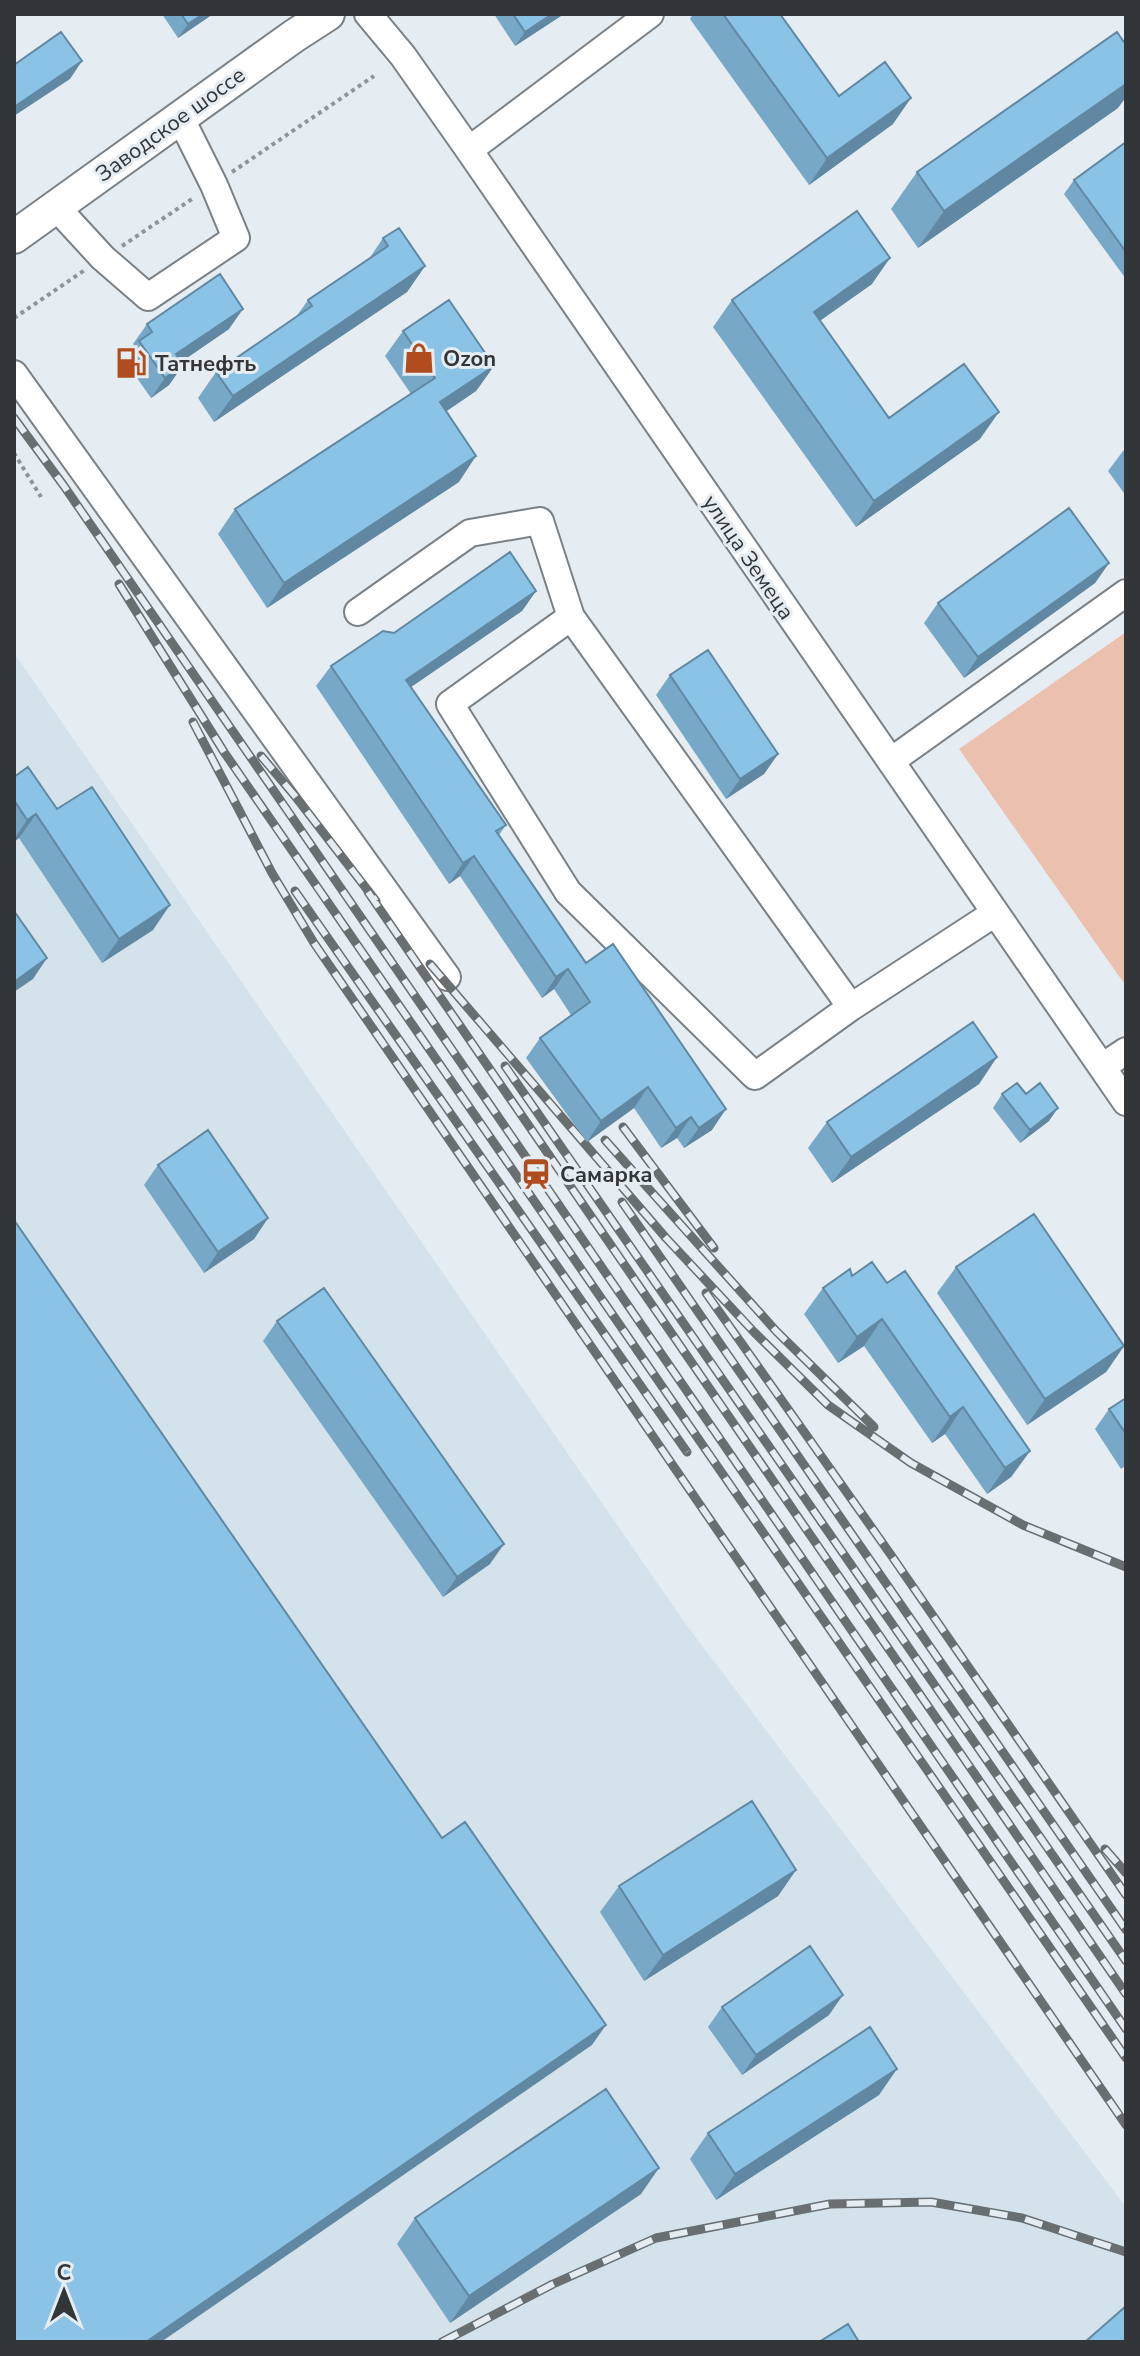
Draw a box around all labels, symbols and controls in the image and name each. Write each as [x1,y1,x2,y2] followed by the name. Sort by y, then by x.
[90,60,252,189] street label: Заводское шоссе
[402,341,436,375] shop icon: Ozon
[443,344,496,374] place label: Ozon
[114,346,148,380] fuel station icon: Татнефть
[155,349,256,379] place label: Татнефть
[695,489,801,626] street label: улица Земеца
[519,1157,553,1191] station icon: Самарка
[560,1160,653,1190] place label: Самарка
[24,2252,104,2332] north arrow
[57,2258,72,2288] text: С

